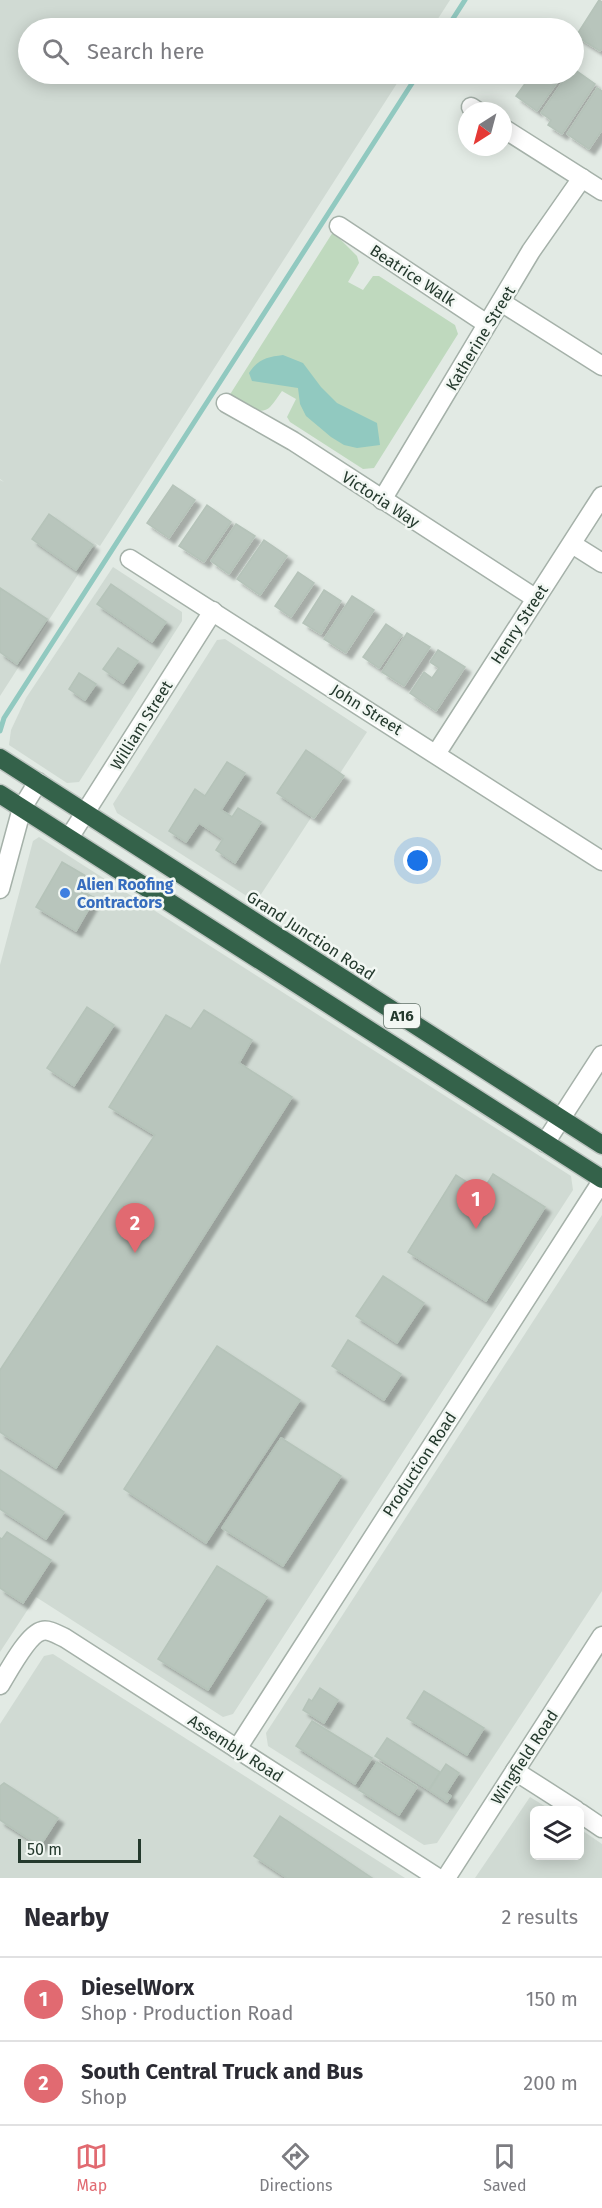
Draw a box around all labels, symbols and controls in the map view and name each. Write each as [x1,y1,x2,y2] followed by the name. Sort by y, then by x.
[18,18,584,84] search box
[39,35,72,68] icon: search
[87,38,205,65] text: Search here
[458,102,512,156] north arrow
[366,241,460,310] street label: Beatrice Walk
[442,282,519,394] street label: Katherine Street
[338,467,423,532] street label: Victoria Way
[487,581,552,667] street label: Henry Street
[106,677,177,773] street label: William Street
[328,680,406,739] street label: John Street
[403,846,432,875] your location
[76,875,174,912] place label: Alien Roofing Contractors
[58,886,72,900] marker: Alien Roofing Contractors
[243,887,378,984] street label: Grand Junction Road
[384,1004,420,1028] road number: A16
[456,1180,496,1229] pin: 1
[116,1204,154,1253] pin: 2
[379,1408,460,1520] street label: Production Road
[487,1707,562,1808] street label: Wingfield Road
[185,1711,287,1786] street label: Assembly Road
[530,1806,584,1860] map controls
[530,1806,584,1860] button: layers
[18,1836,141,1864] scale bar
[27,1840,62,1859] text: 50 m
[24,1902,109,1933] text: Nearby
[501,1905,578,1929] text: 2 results
[81,1974,194,2001] text: DieselWorx
[39,1987,48,2011] text: 1
[526,1987,578,2011] text: 150 m
[81,2001,293,2025] text: Shop · Production Road
[81,2058,363,2085] text: South Central Truck and Bus
[38,2071,49,2095] text: 2
[523,2071,578,2095] text: 200 m
[81,2085,127,2109] text: Shop
[75,2140,108,2195] tab: Map
[259,2140,333,2195] tab: Directions
[483,2140,527,2195] tab: Saved

